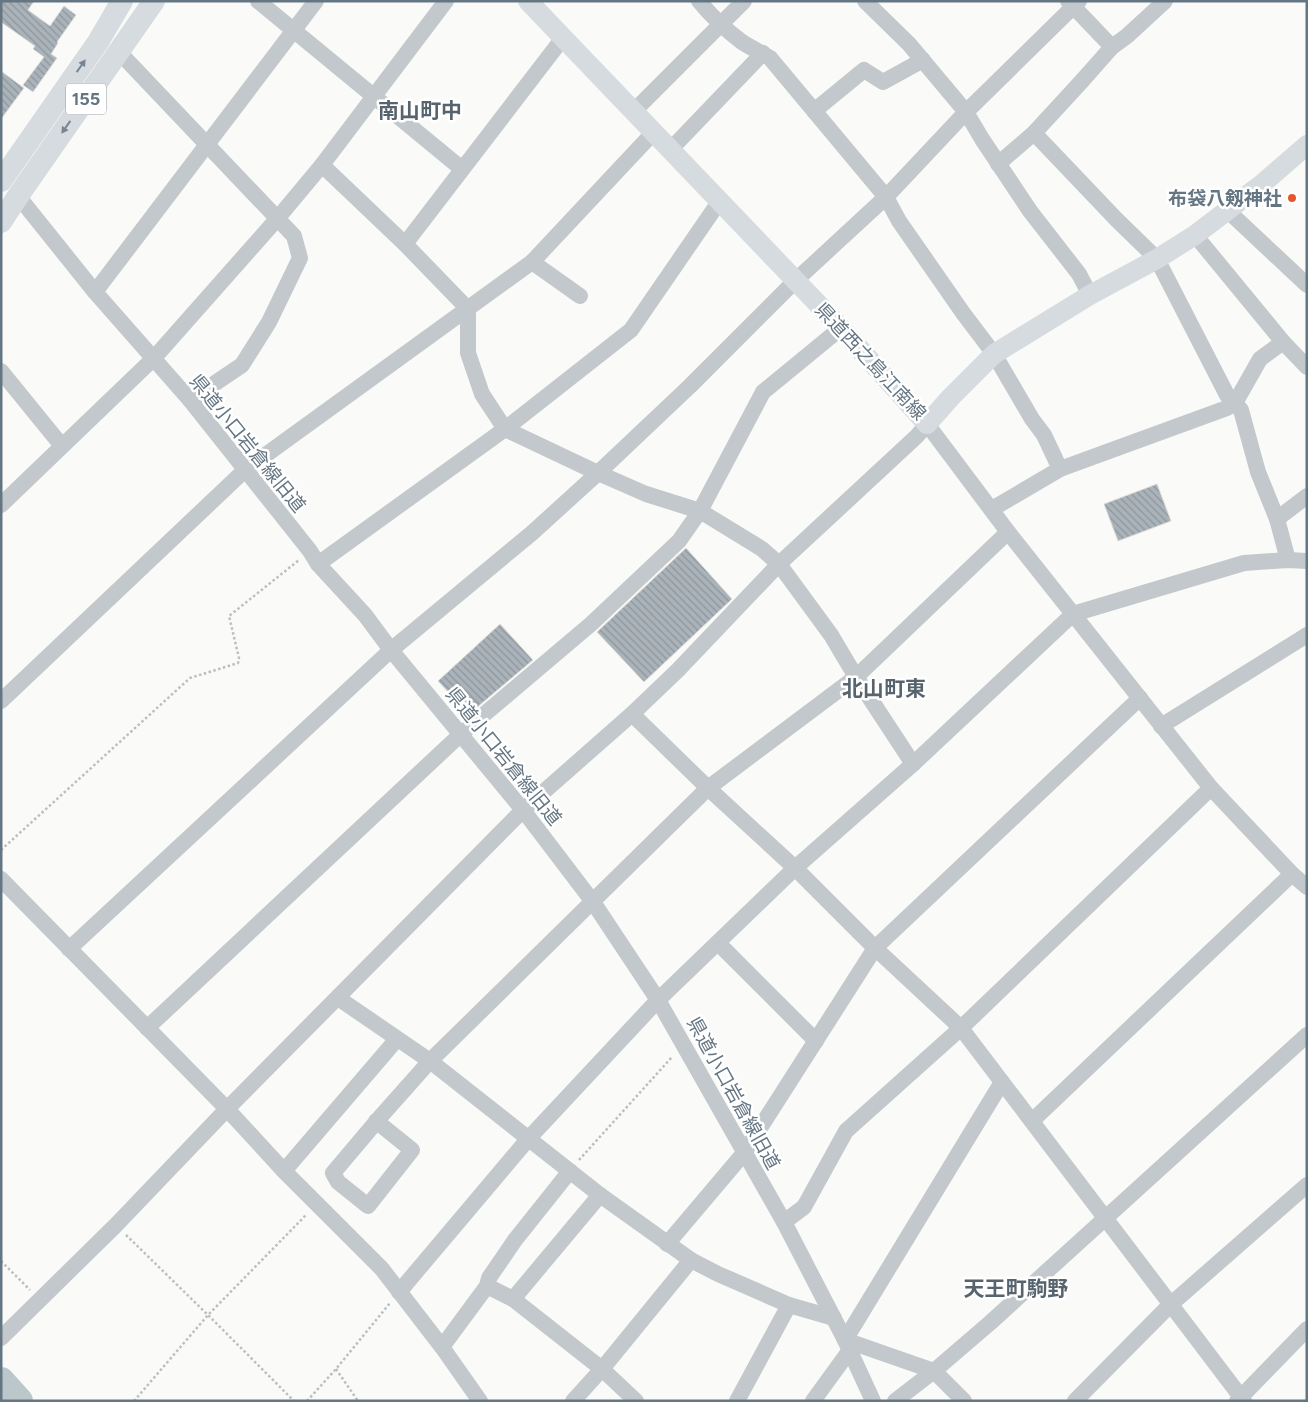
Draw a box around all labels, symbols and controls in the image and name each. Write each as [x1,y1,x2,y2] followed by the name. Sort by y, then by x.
[76,60,86,73] one-way arrow
[66,84,106,115] road number: 155
[378,98,462,123] district label: 南山町中
[61,120,71,134] one-way arrow
[1168,187,1282,210] place label: 布袋八剱神社
[1286,192,1298,204] marker: 布袋八剱神社
[810,298,931,425] street label: 県道西之島江南線
[185,370,310,517] street label: 県道小口岩倉線旧道
[842,676,926,701] district label: 北山町東
[441,683,566,830] street label: 県道小口岩倉線旧道
[682,1013,785,1174] street label: 県道小口岩倉線旧道
[964,1276,1069,1301] district label: 天王町駒野

